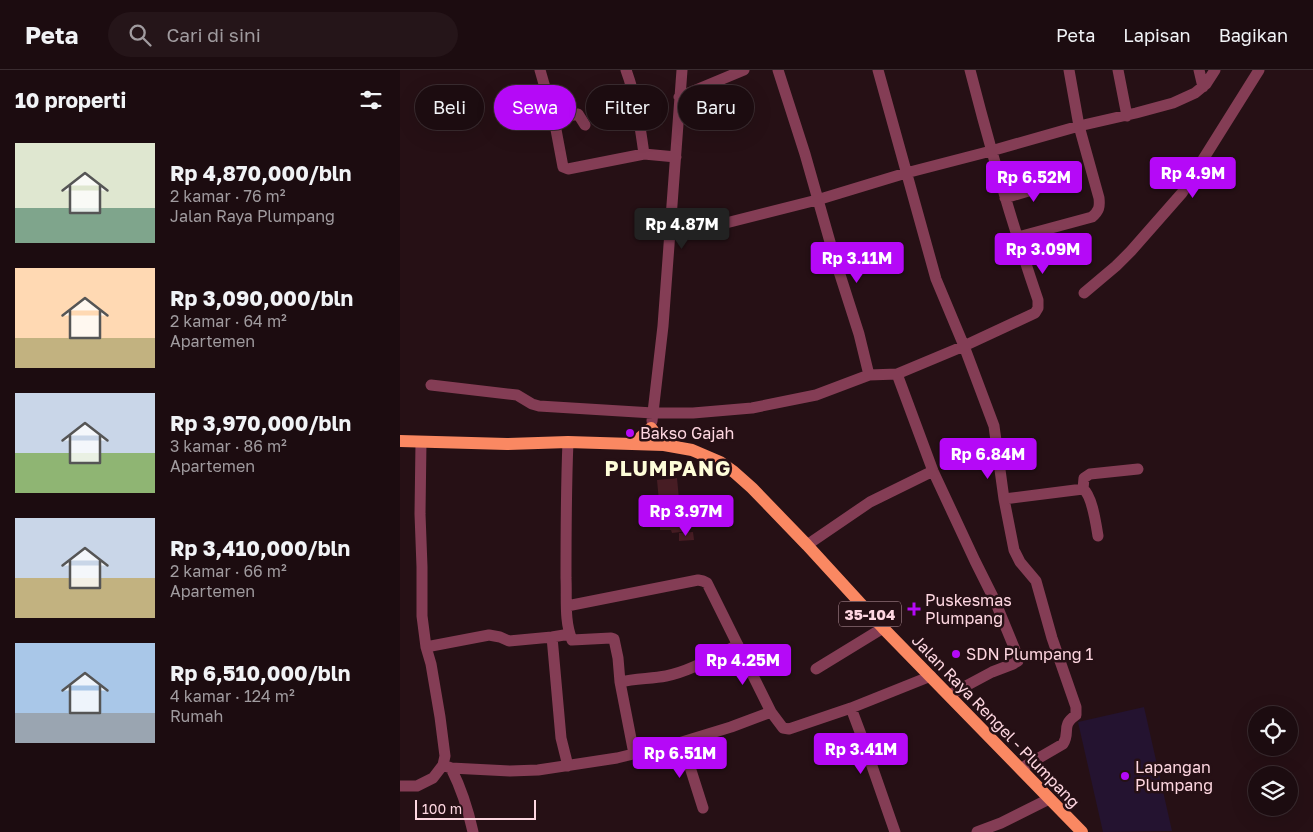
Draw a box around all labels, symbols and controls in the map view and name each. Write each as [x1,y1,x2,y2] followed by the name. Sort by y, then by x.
[108,12,458,57] search box
[25,20,78,49] text: Peta
[126,21,154,49] icon: search
[166,23,261,46] text: Cari di sini
[1056,24,1095,46] text: Peta
[1123,24,1191,46] text: Lapisan
[1219,24,1288,46] text: Bagikan
[415,85,484,130] chip: Beli
[494,85,576,130] chip: Sewa
[586,85,668,130] chip: Filter
[678,85,754,130] chip: Baru
[357,86,385,114] icon: filters
[15,87,126,113] text: 10 properti
[1147,156,1239,199] pin: Rp 4.9M
[170,160,352,186] text: Rp 4,870,000/bln
[982,160,1086,203] pin: Rp 6.52M
[55,163,115,223] icon: home
[1161,163,1225,183] text: Rp 4.9M
[997,167,1071,187] text: Rp 6.52M
[170,186,286,206] text: 2 kamar · 76 m²
[170,206,335,226] text: Jalan Raya Plumpang
[630,208,734,250] pin: Rp 4.87M
[645,214,719,234] text: Rp 4.87M
[991,232,1095,275] pin: Rp 3.09M
[1006,239,1080,259] text: Rp 3.09M
[805,242,909,284] pin: Rp 3.11M
[822,248,892,268] text: Rp 3.11M
[170,285,353,311] text: Rp 3,090,000/bln
[55,288,115,348] icon: home
[170,311,287,331] text: 2 kamar · 64 m²
[170,331,255,351] text: Apartemen
[170,410,351,436] text: Rp 3,970,000/bln
[55,413,115,473] icon: home
[640,423,734,443] place label: Bakso Gajah
[624,427,636,439] marker: Bakso Gajah
[170,436,287,456] text: 3 kamar · 86 m²
[936,438,1040,480] pin: Rp 6.84M
[951,444,1025,464] text: Rp 6.84M
[605,455,731,481] district label: PLUMPANG
[170,456,255,476] text: Apartemen
[634,494,738,537] pin: Rp 3.97M
[650,501,722,521] text: Rp 3.97M
[170,535,350,561] text: Rp 3,410,000/bln
[55,538,115,598] icon: home
[170,561,287,581] text: 2 kamar · 66 m²
[170,581,255,601] text: Apartemen
[925,590,1012,628] place label: Puskesmas Plumpang
[839,602,901,626] road number: 35-104
[907,602,921,616] marker: Puskesmas Plumpang
[908,630,1084,812] street label: Jalan Raya Rengel - Plumpang
[691,644,795,686] pin: Rp 4.25M
[966,644,1094,664] place label: SDN Plumpang 1
[950,648,962,660] marker: SDN Plumpang 1
[706,650,780,670] text: Rp 4.25M
[170,660,351,686] text: Rp 6,510,000/bln
[55,663,115,723] icon: home
[170,686,295,706] text: 4 kamar · 124 m²
[170,706,223,726] text: Rumah
[1248,706,1298,816] map controls
[1248,706,1298,756] button: locate
[809,732,913,775] pin: Rp 3.41M
[628,736,732,779] pin: Rp 6.51M
[825,739,897,759] text: Rp 3.41M
[644,743,716,763] text: Rp 6.51M
[1135,757,1213,795] place label: Lapangan Plumpang
[1248,766,1298,816] button: layers
[1119,770,1131,782] marker: Lapangan Plumpang
[415,797,536,820] scale bar
[422,800,462,817] text: 100 m

